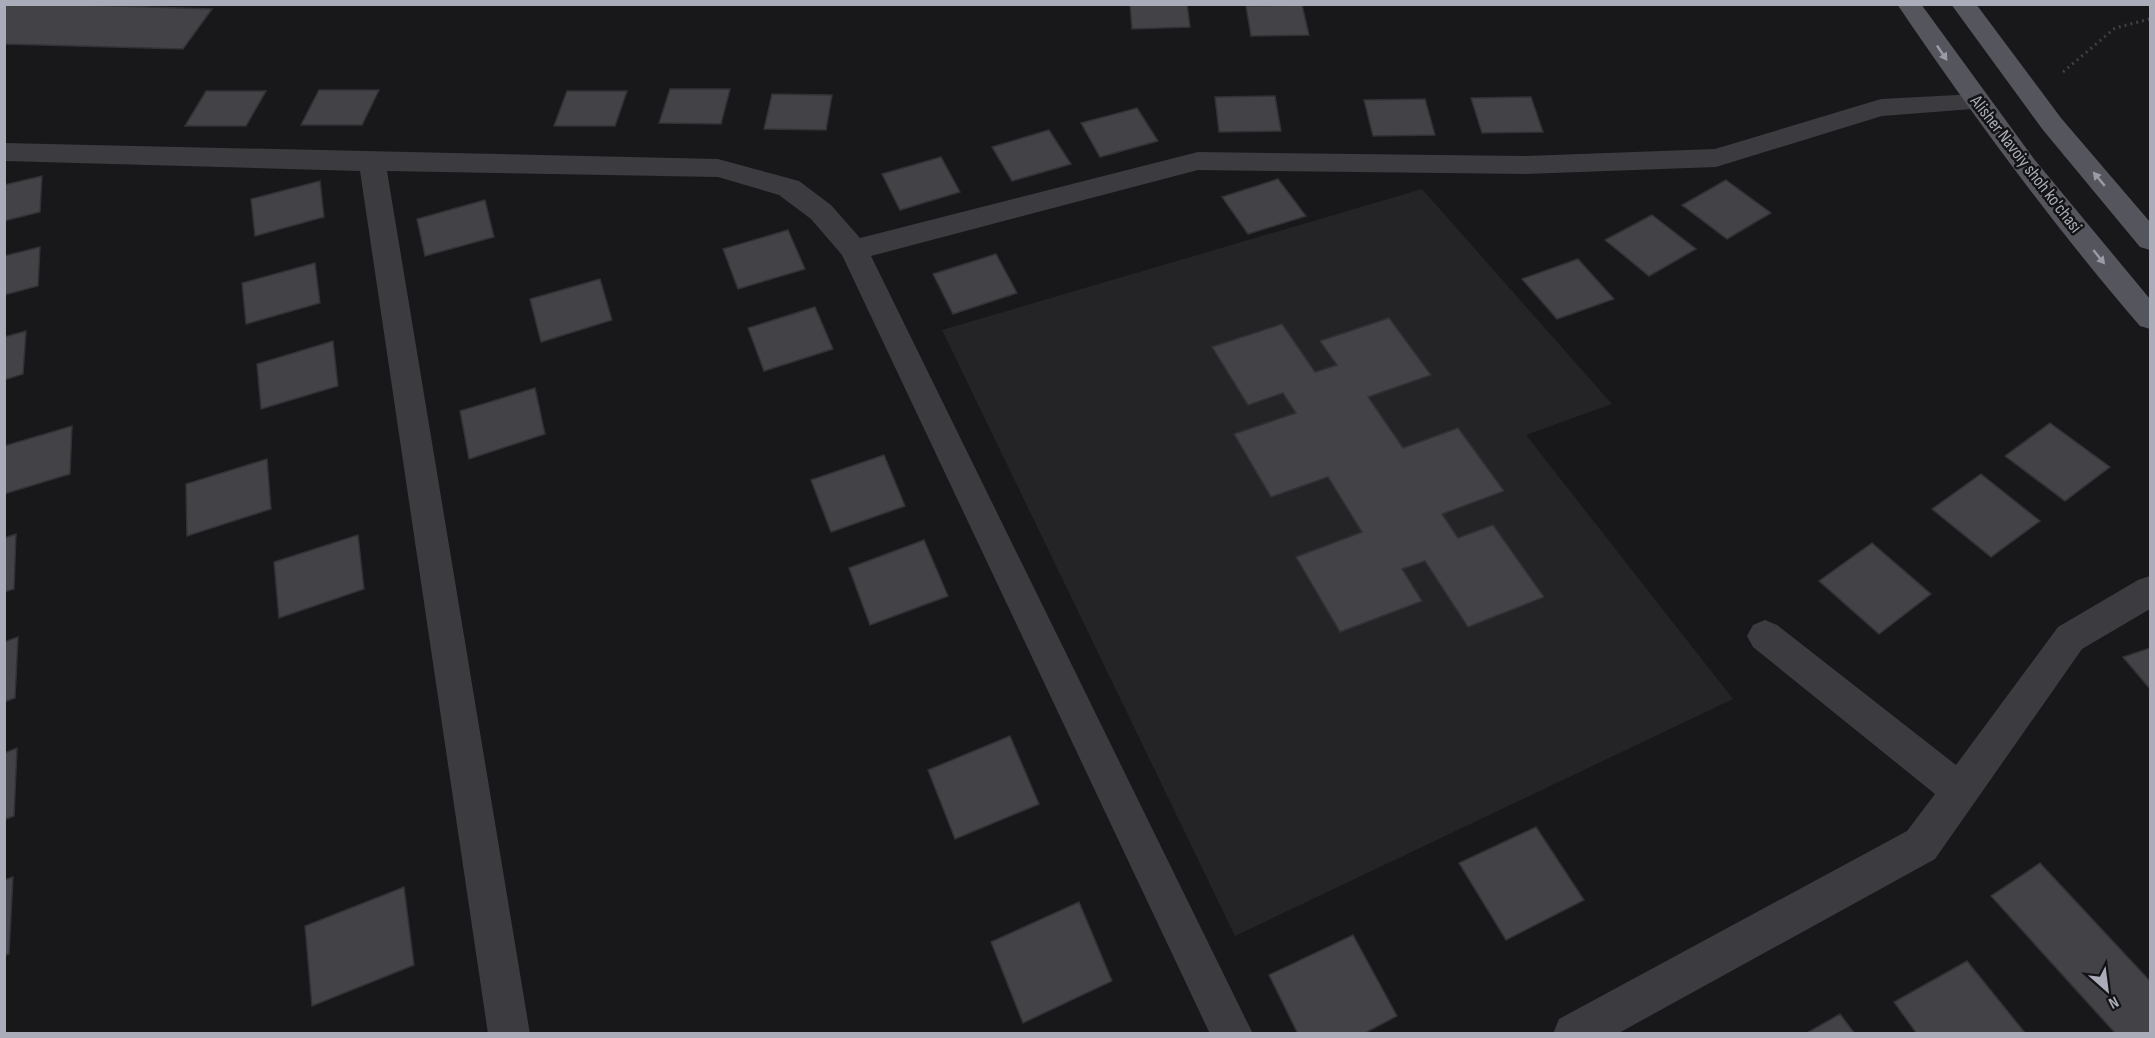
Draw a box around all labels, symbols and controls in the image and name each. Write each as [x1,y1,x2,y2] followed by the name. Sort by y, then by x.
[1936,45,1947,61] one-way arrow
[1965,90,2086,237] street label: Alisher Navoiy shoh ko'chasi
[2093,172,2106,187] one-way arrow
[2092,250,2105,265] one-way arrow
[2077,960,2137,1020] north arrow
[2105,992,2122,1012] text: N

